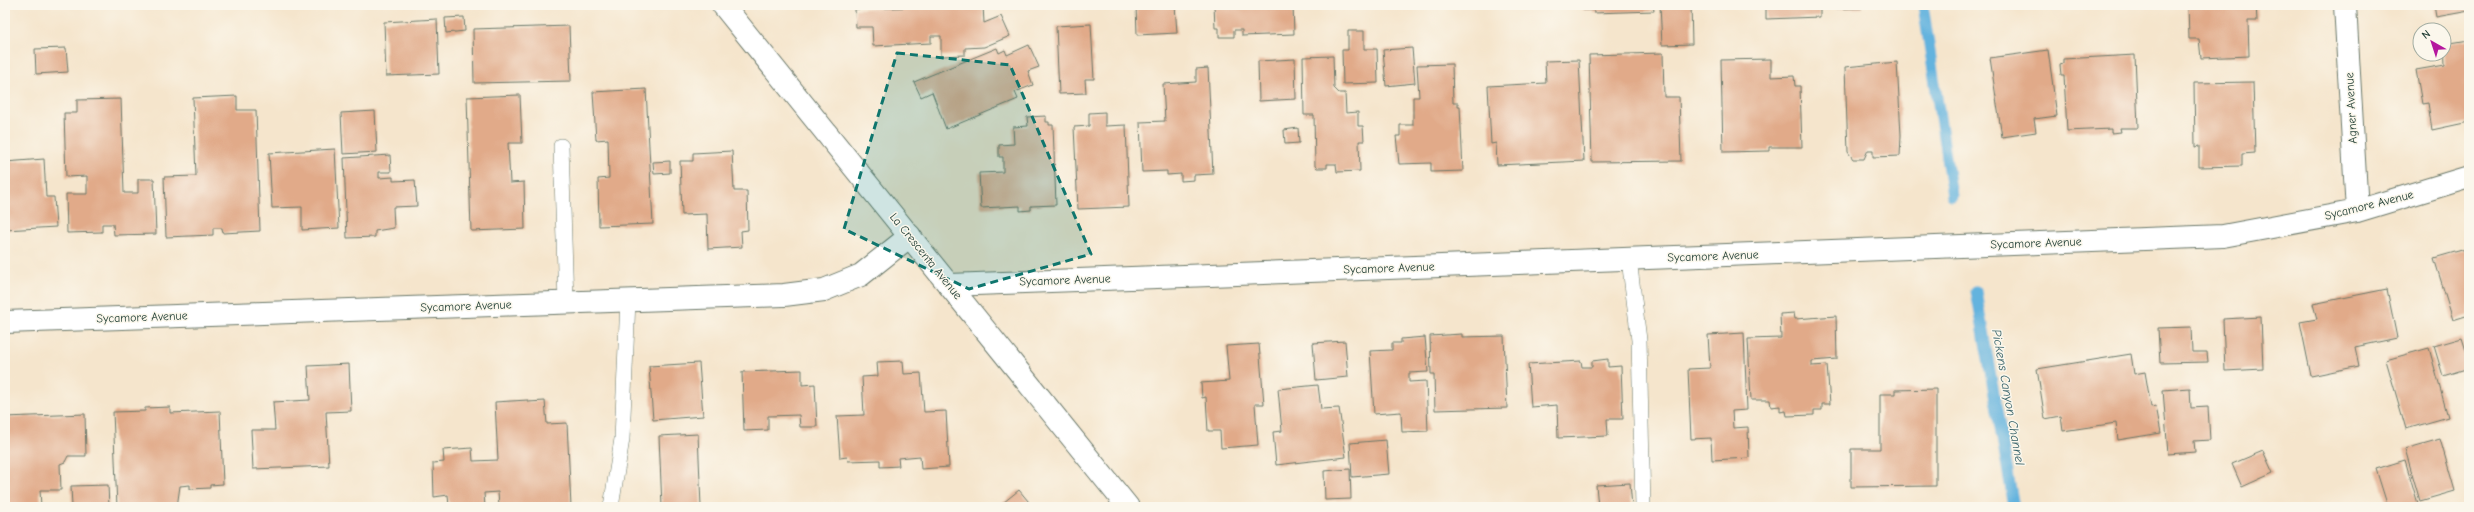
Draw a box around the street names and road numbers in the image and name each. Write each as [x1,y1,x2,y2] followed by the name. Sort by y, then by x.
[2342,72,2360,144] street label: Agner Avenue
[2323,187,2415,223] street label: Sycamore Avenue
[887,210,965,302] street label: La Crescenta Avenue
[1990,234,2082,252] street label: Sycamore Avenue
[1667,247,1759,265] street label: Sycamore Avenue
[1343,259,1435,277] street label: Sycamore Avenue
[1019,271,1111,289] street label: Sycamore Avenue
[420,297,512,315] street label: Sycamore Avenue
[96,308,188,326] street label: Sycamore Avenue

